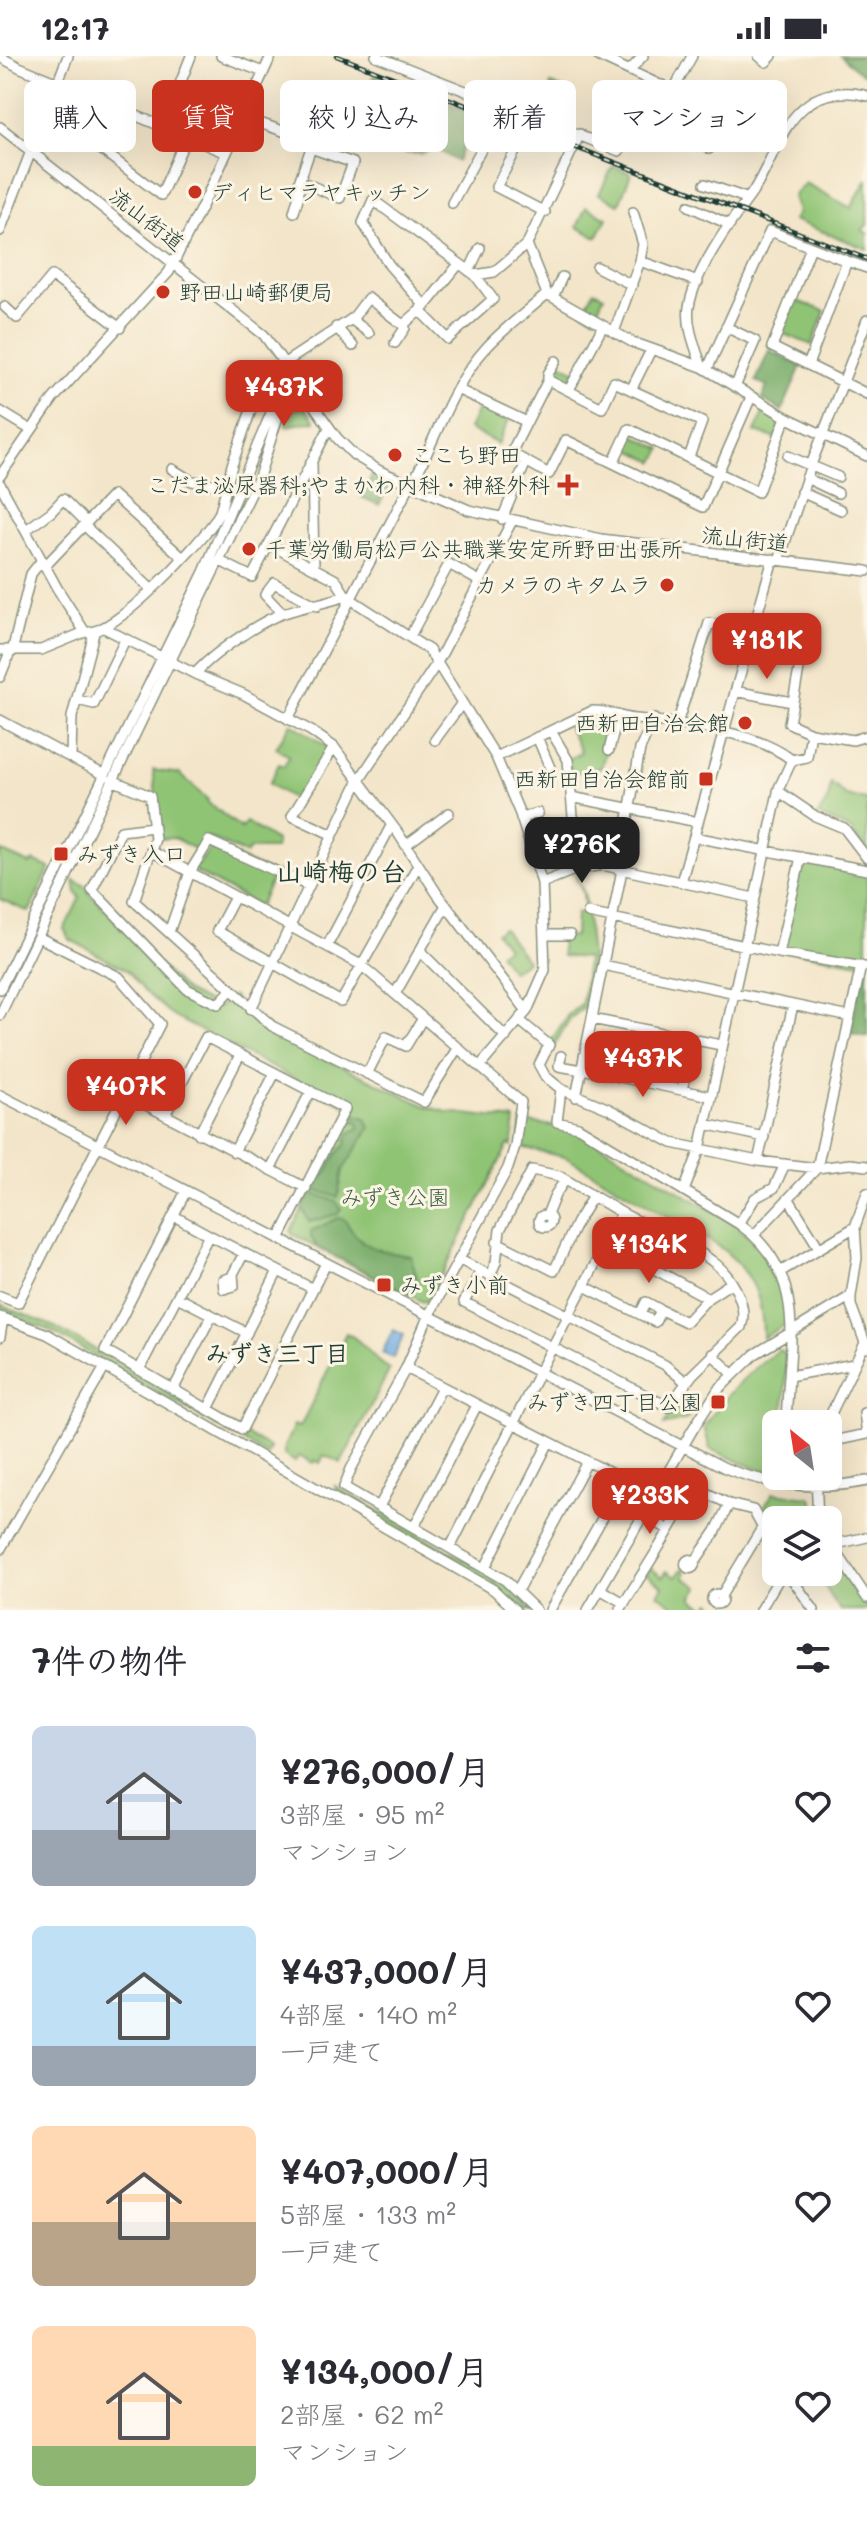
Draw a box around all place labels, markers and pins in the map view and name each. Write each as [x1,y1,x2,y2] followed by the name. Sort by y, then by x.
[211,177,431,206] place label: ディヒマラヤキッチン
[186,183,204,201] marker: ディヒマラヤキッチン
[179,277,333,306] place label: 野田山崎郵便局
[154,283,172,301] marker: 野田山崎郵便局
[228,360,340,428] pin: ¥437K
[411,440,521,469] place label: ここち野田
[386,446,404,464] marker: ここち野田
[147,470,550,499] place label: こだま泌尿器科;やまかわ内科・神経外科
[557,474,579,496] marker: こだま泌尿器科;やまかわ内科・神経外科
[265,534,683,563] place label: 千葉労働局松戸公共職業安定所野田出張所
[240,540,258,558] marker: 千葉労働局松戸公共職業安定所野田出張所
[475,570,651,599] place label: カメラのキタムラ
[658,576,676,594] marker: カメラのキタムラ
[711,613,823,681] pin: ¥181K
[575,708,729,737] place label: 西新田自治会館
[736,714,754,732] marker: 西新田自治会館
[514,764,690,793] place label: 西新田自治会館前
[697,770,715,788] marker: 西新田自治会館前
[526,817,638,885] pin: ¥276K
[77,839,186,868] place label: みずき入口
[52,845,70,863] marker: みずき入口
[587,1031,699,1099] pin: ¥437K
[70,1059,182,1127] pin: ¥407K
[593,1217,705,1285] pin: ¥134K
[400,1270,509,1299] place label: みずき小前
[375,1276,393,1294] marker: みずき小前
[527,1387,702,1416] place label: みずき四丁目公園
[709,1393,727,1411] marker: みずき四丁目公園
[594,1468,706,1536] pin: ¥233K

